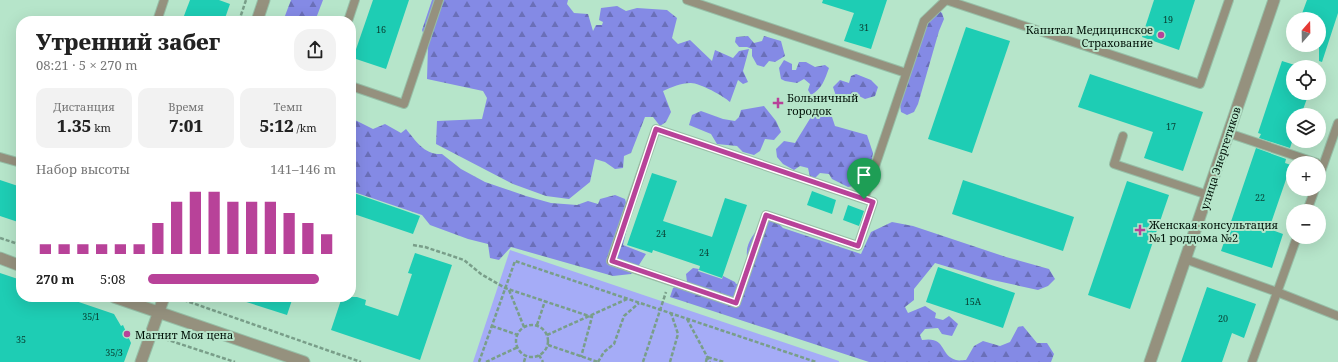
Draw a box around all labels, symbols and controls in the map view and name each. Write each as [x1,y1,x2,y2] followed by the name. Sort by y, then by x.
[1286,12,1326,52] north arrow
[1286,12,1326,244] map controls
[1163,13,1173,26] house number: 19
[859,21,869,34] house number: 31
[1026,22,1153,50] place label: Капитал Медицинское Страхование
[376,23,386,36] house number: 16
[36,26,220,56] text: Утренний забег
[294,29,336,71] button: share
[1156,30,1166,40] marker: Капитал Медицинское Страхование
[36,56,138,74] text: 08:21 · 5 × 270 m
[1286,60,1326,100] button: locate
[787,90,859,118] place label: Больничный городок
[772,97,784,109] marker: Больничный городок
[53,99,115,114] text: Дистанция
[168,99,204,114] text: Время
[273,99,303,114] text: Темп
[1196,105,1244,211] street label: улица Энергетиков
[1286,108,1326,148] button: layers
[57,114,91,137] text: 1.35
[169,114,203,137] text: 7:01
[259,114,294,137] text: 5:12
[91,120,111,135] text: km
[294,120,317,135] text: /km
[1166,120,1176,133] house number: 17
[1286,156,1326,196] button: +
[847,158,881,199] pin
[36,160,130,178] text: Набор высоты
[270,160,336,178] text: 141–146 m
[853,164,875,186] icon: arrive
[1255,191,1265,204] house number: 22
[1286,204,1326,244] button: −
[1148,217,1278,245] place label: Женская консультация №1 роддома №2
[1134,224,1146,236] marker: Женская консультация №1 роддома №2
[656,227,666,240] house number: 24
[699,246,709,259] house number: 24
[36,270,74,288] text: 270 m
[100,270,126,288] text: 5:08
[965,295,982,308] house number: 15А
[82,310,100,323] house number: 35/1
[1218,312,1228,325] house number: 20
[135,327,233,342] place label: Магнит Моя цена
[122,329,132,339] marker: Магнит Моя цена
[16,333,26,346] house number: 35
[105,346,123,359] house number: 35/3

